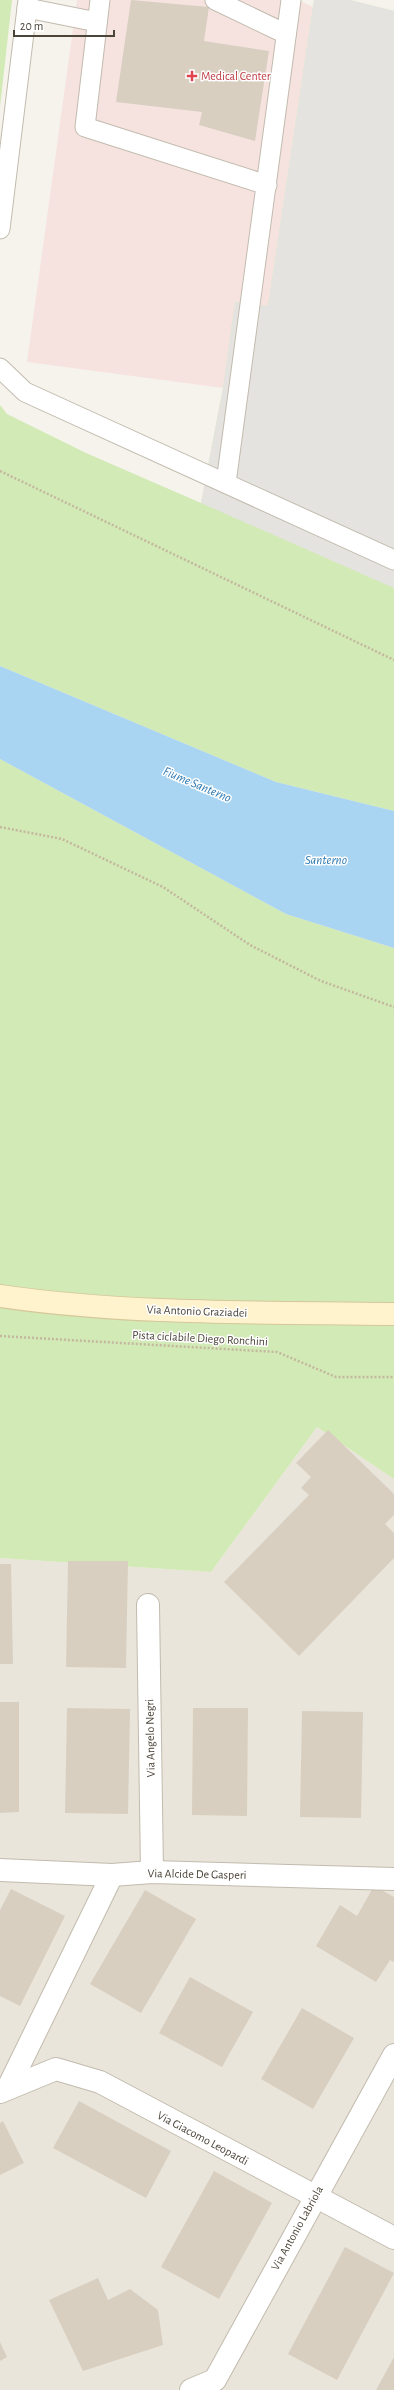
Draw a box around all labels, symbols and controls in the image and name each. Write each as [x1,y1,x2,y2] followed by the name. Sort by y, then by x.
[14,12,114,38] scale bar
[20,20,43,32] text: 20 m
[186,70,198,82] marker: Medical Center
[201,70,271,82] place label: Medical Center
[161,765,233,805] water label: Fiume Santerno
[305,854,347,867] water label: Santerno
[146,1303,248,1319] street label: Via Antonio Graziadei
[132,1328,268,1348] street label: Pista ciclabile Diego Ronchini
[143,1699,157,1777] street label: Via Angelo Negri
[147,1867,247,1881] street label: Via Alcide De Gasperi
[155,2109,251,2167] street label: Via Giacomo Leopardi
[269,2183,325,2272] street label: Via Antonio Labriola

